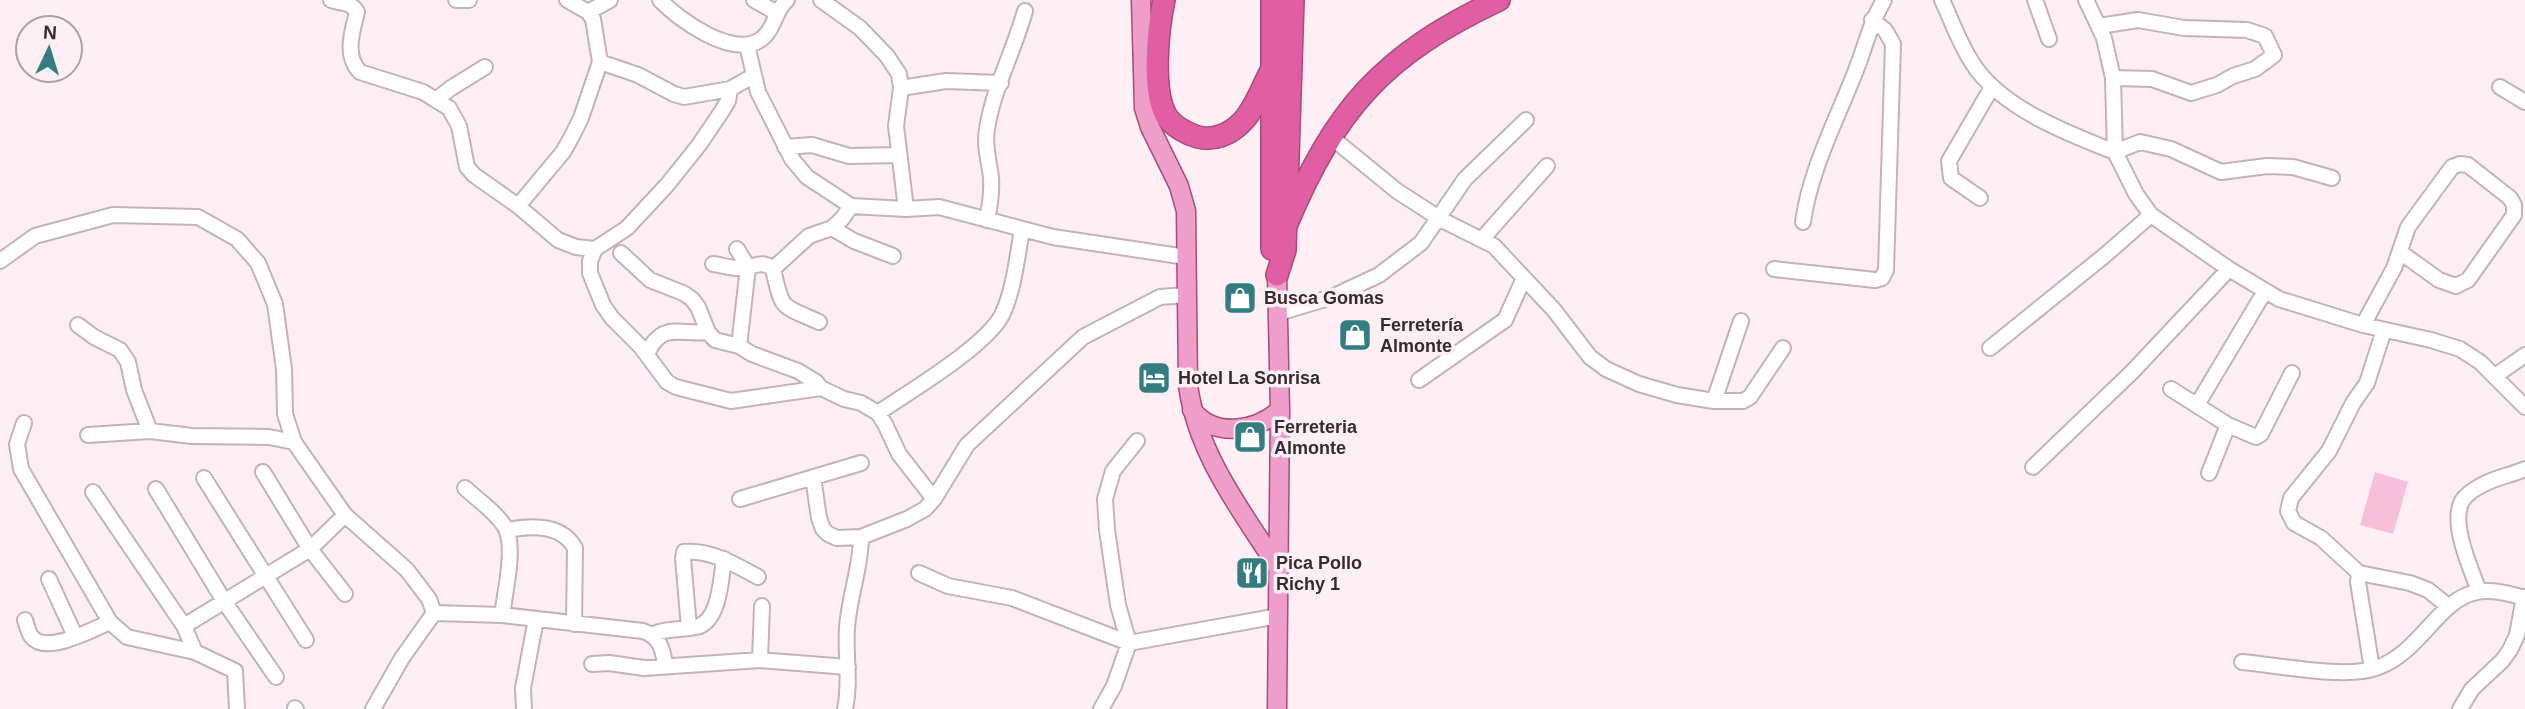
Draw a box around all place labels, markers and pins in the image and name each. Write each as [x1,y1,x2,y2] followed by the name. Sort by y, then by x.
[1221,279,1259,317] shop icon: Busca Gomas
[1264,288,1384,308] place label: Busca Gomas
[1380,315,1464,356] place label: Ferretería Almonte
[1336,316,1374,354] shop icon: Ferretería Almonte
[1135,359,1173,397] hotel icon: Hotel La Sonrisa
[1178,368,1321,388] place label: Hotel La Sonrisa
[1274,417,1358,458] place label: Ferreteria Almonte
[1231,418,1269,456] shop icon: Ferreteria Almonte
[1276,553,1362,594] place label: Pica Pollo Richy 1
[1233,554,1271,592] restaurant icon: Pica Pollo Richy 1

